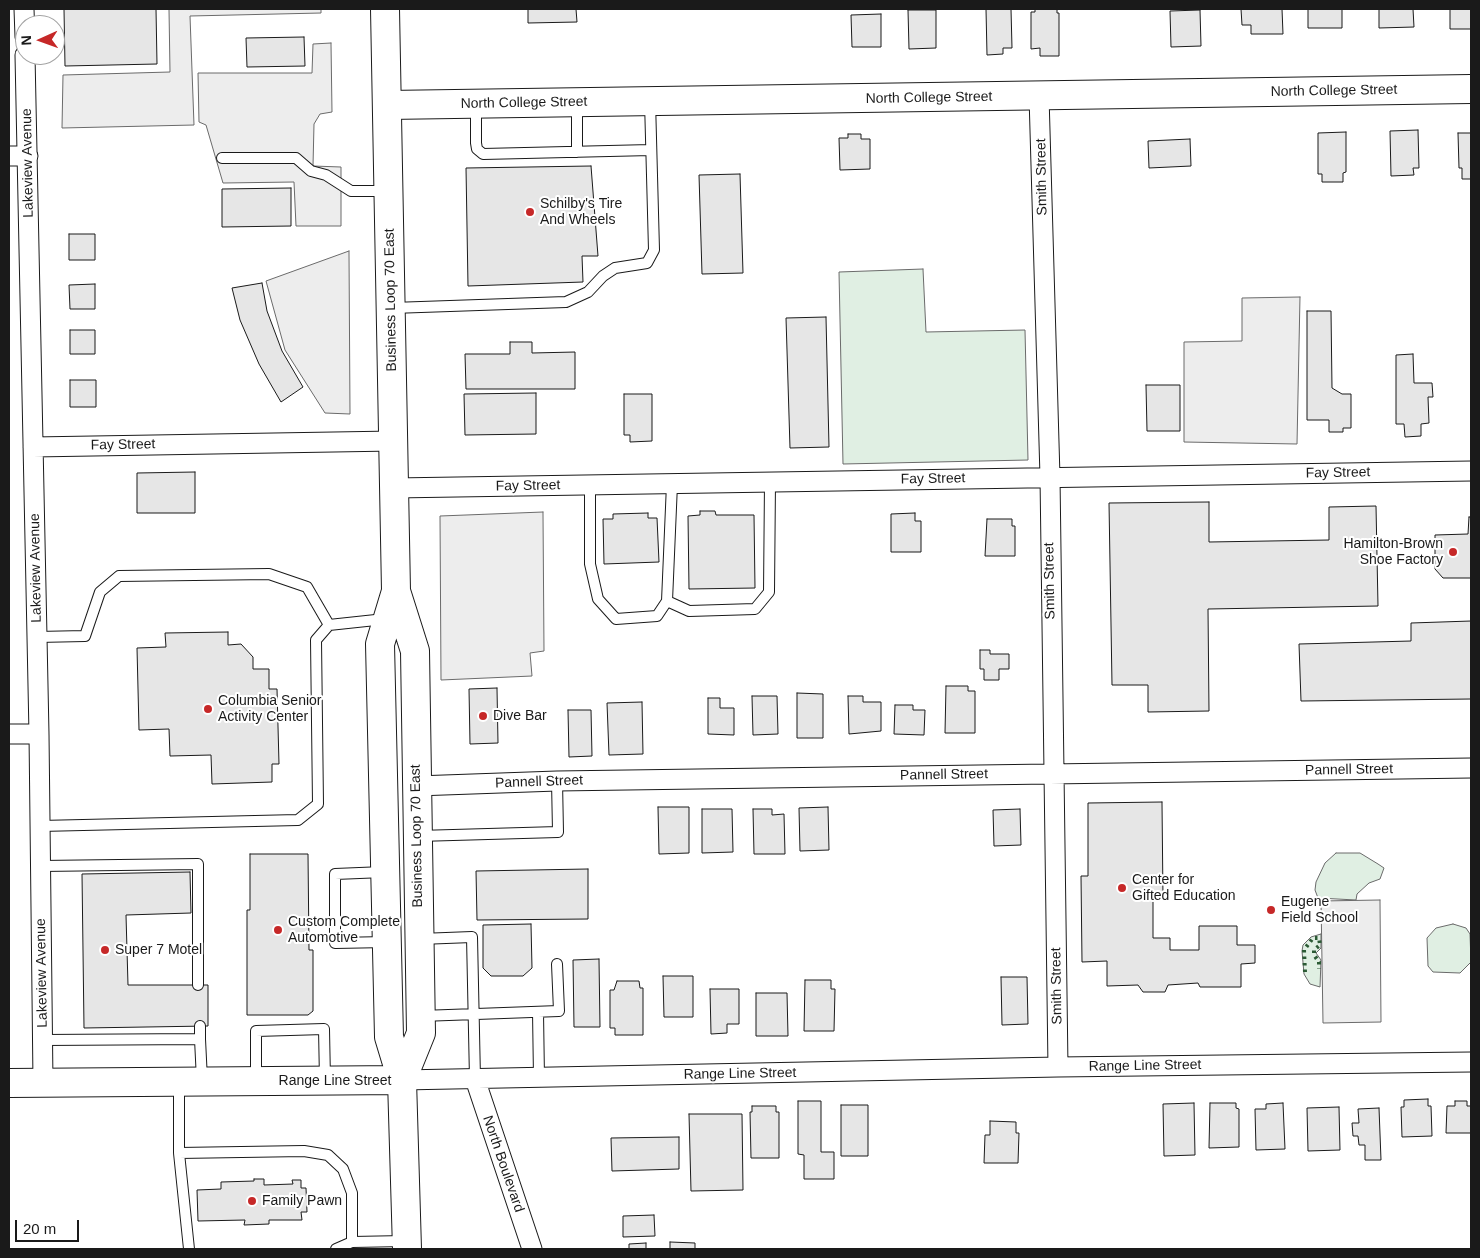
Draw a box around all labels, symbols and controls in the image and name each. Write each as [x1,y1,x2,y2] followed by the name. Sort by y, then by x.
[15,15,65,65] north arrow
[18,35,34,46] text: N
[1270,81,1398,101] street label: North College Street
[865,88,993,108] street label: North College Street
[460,93,588,113] street label: North College Street
[19,108,37,218] street label: Lakeview Avenue
[1033,138,1051,216] street label: Smith Street
[540,196,622,228] place label: Schilby's Tire And Wheels
[524,206,536,218] marker: Schilby's Tire And Wheels
[381,228,401,372] street label: Business Loop 70 East
[91,436,155,454] street label: Fay Street
[1306,464,1370,482] street label: Fay Street
[901,470,965,488] street label: Fay Street
[496,477,560,495] street label: Fay Street
[27,513,45,623] street label: Lakeview Avenue
[1343,536,1443,568] place label: Hamilton-Brown Shoe Factory
[1041,542,1059,620] street label: Smith Street
[1447,546,1459,558] marker: Hamilton-Brown Shoe Factory
[218,693,321,726] place label: Columbia Senior Activity Center
[202,703,214,715] marker: Columbia Senior Activity Center
[493,708,547,724] place label: Dive Bar
[477,710,489,722] marker: Dive Bar
[1305,761,1393,779] street label: Pannell Street
[407,764,427,908] street label: Business Loop 70 East
[900,766,988,784] street label: Pannell Street
[495,772,583,792] street label: Pannell Street
[1132,872,1236,904] place label: Center for Gifted Education
[1116,882,1128,894] marker: Center for Gifted Education
[1281,894,1358,926] place label: Eugene Field School
[1265,904,1277,916] marker: Eugene Field School
[288,914,400,946] place label: Custom Complete Automotive
[33,918,51,1028] street label: Lakeview Avenue
[272,924,284,936] marker: Custom Complete Automotive
[115,942,202,958] place label: Super 7 Motel
[99,944,111,956] marker: Super 7 Motel
[1048,947,1066,1025] street label: Smith Street
[1088,1057,1202,1075] street label: Range Line Street
[683,1065,797,1083] street label: Range Line Street
[279,1073,391,1089] street label: Range Line Street
[479,1113,527,1215] street label: North Boulevard
[262,1193,342,1209] place label: Family Pawn
[246,1195,258,1207] marker: Family Pawn
[18,1210,81,1242] scale bar
[23,1220,56,1237] text: 20 m

